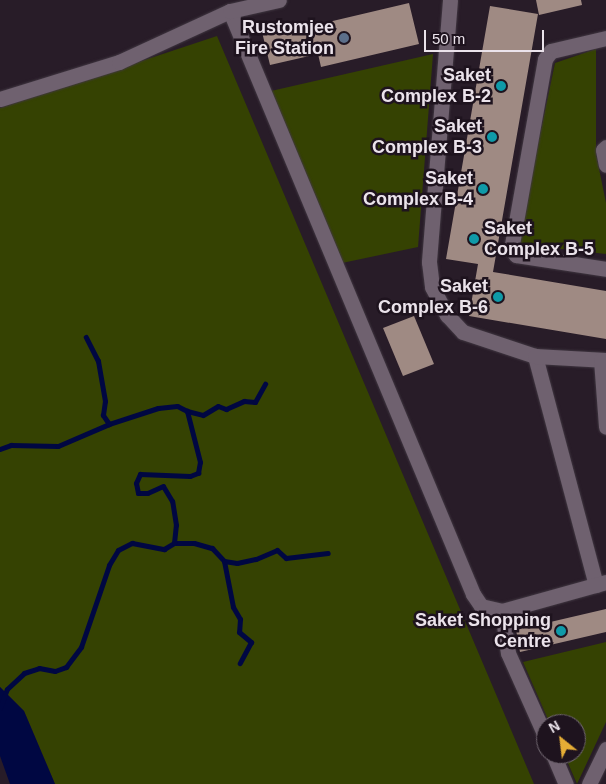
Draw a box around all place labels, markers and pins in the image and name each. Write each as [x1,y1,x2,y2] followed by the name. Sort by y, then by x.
[235,17,334,59] place label: Rustomjee Fire Station
[338,32,350,44] marker: Rustomjee Fire Station
[381,65,491,108] place label: Saket Complex B-2
[495,80,507,92] marker: Saket Complex B-2
[372,116,482,158] place label: Saket Complex B-3
[486,131,498,143] marker: Saket Complex B-3
[363,168,473,210] place label: Saket Complex B-4
[477,183,489,195] marker: Saket Complex B-4
[484,218,594,260] place label: Saket Complex B-5
[468,233,480,245] marker: Saket Complex B-5
[378,276,488,318] place label: Saket Complex B-6
[492,291,504,303] marker: Saket Complex B-6
[415,610,551,652] place label: Saket Shopping Centre
[555,625,567,637] marker: Saket Shopping Centre

